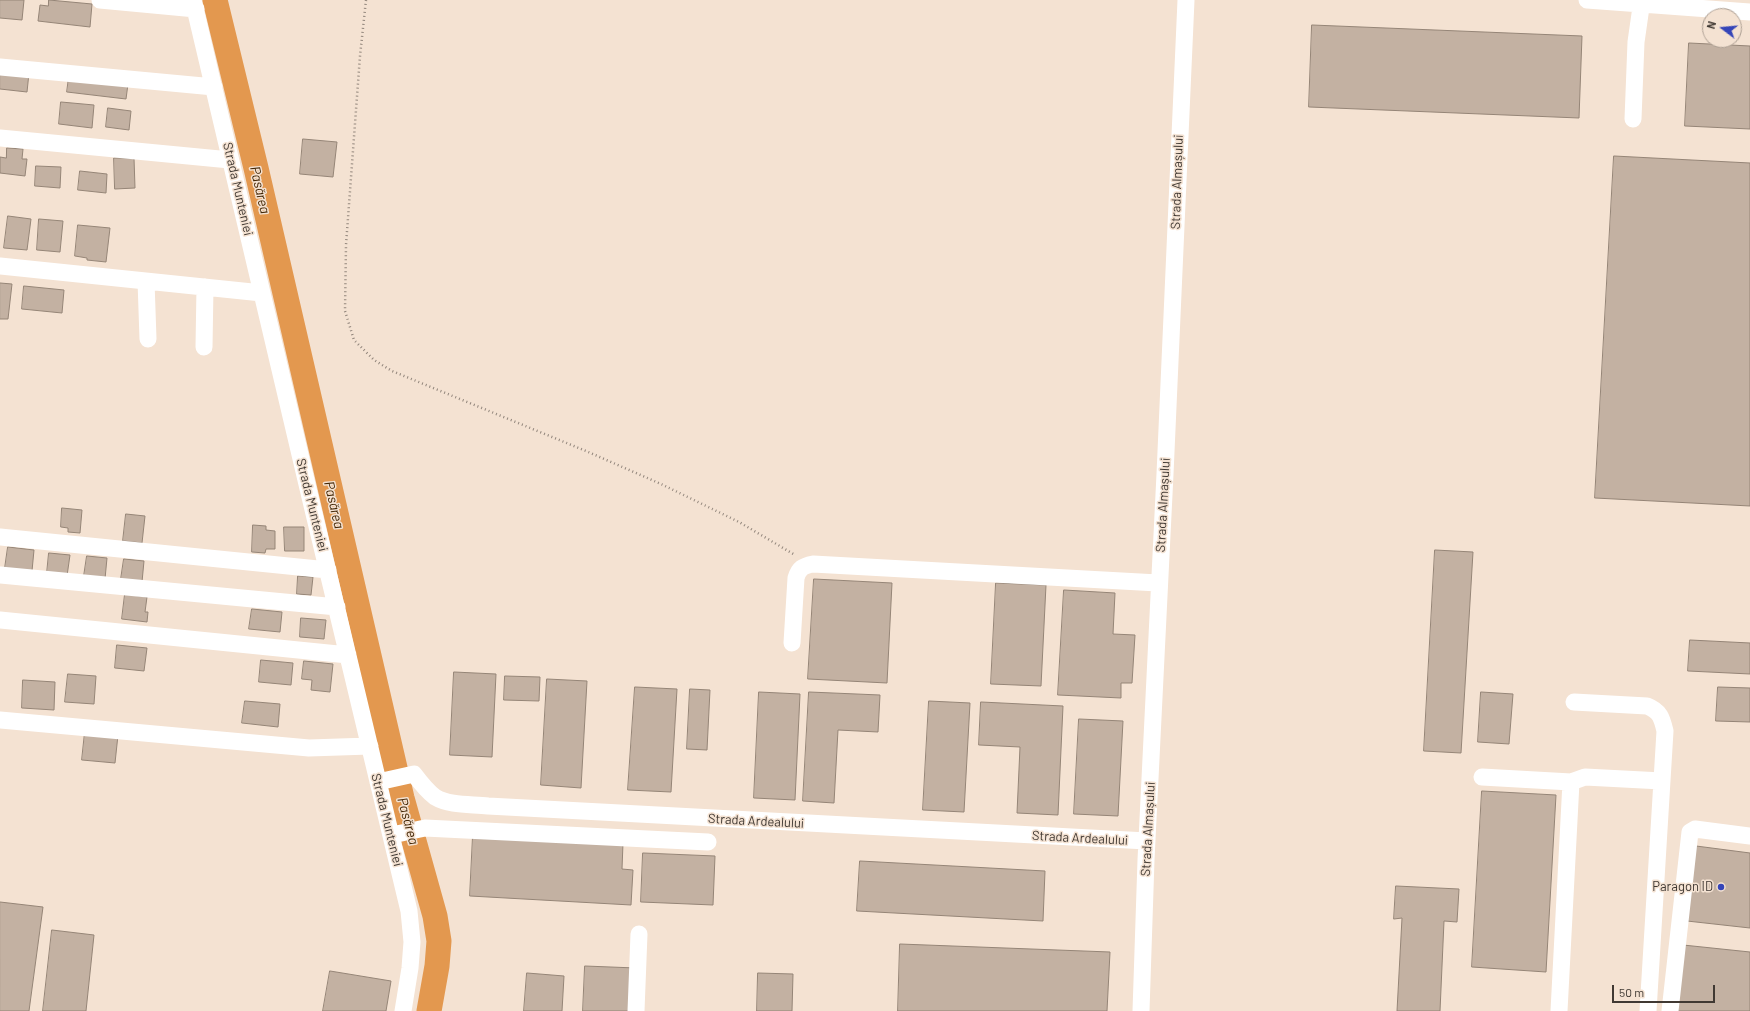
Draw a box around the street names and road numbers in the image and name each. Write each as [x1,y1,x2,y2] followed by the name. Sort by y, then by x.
[1168,134,1186,230] street label: Strada Almașului
[220,141,256,237] street label: Strada Munteniei
[293,457,331,553] street label: Strada Munteniei
[1153,457,1173,553] street label: Strada Almașului
[368,772,406,868] street label: Strada Munteniei
[1138,781,1158,877] street label: Strada Almașului
[707,811,805,831] street label: Strada Ardealului
[1031,828,1129,848] street label: Strada Ardealului

